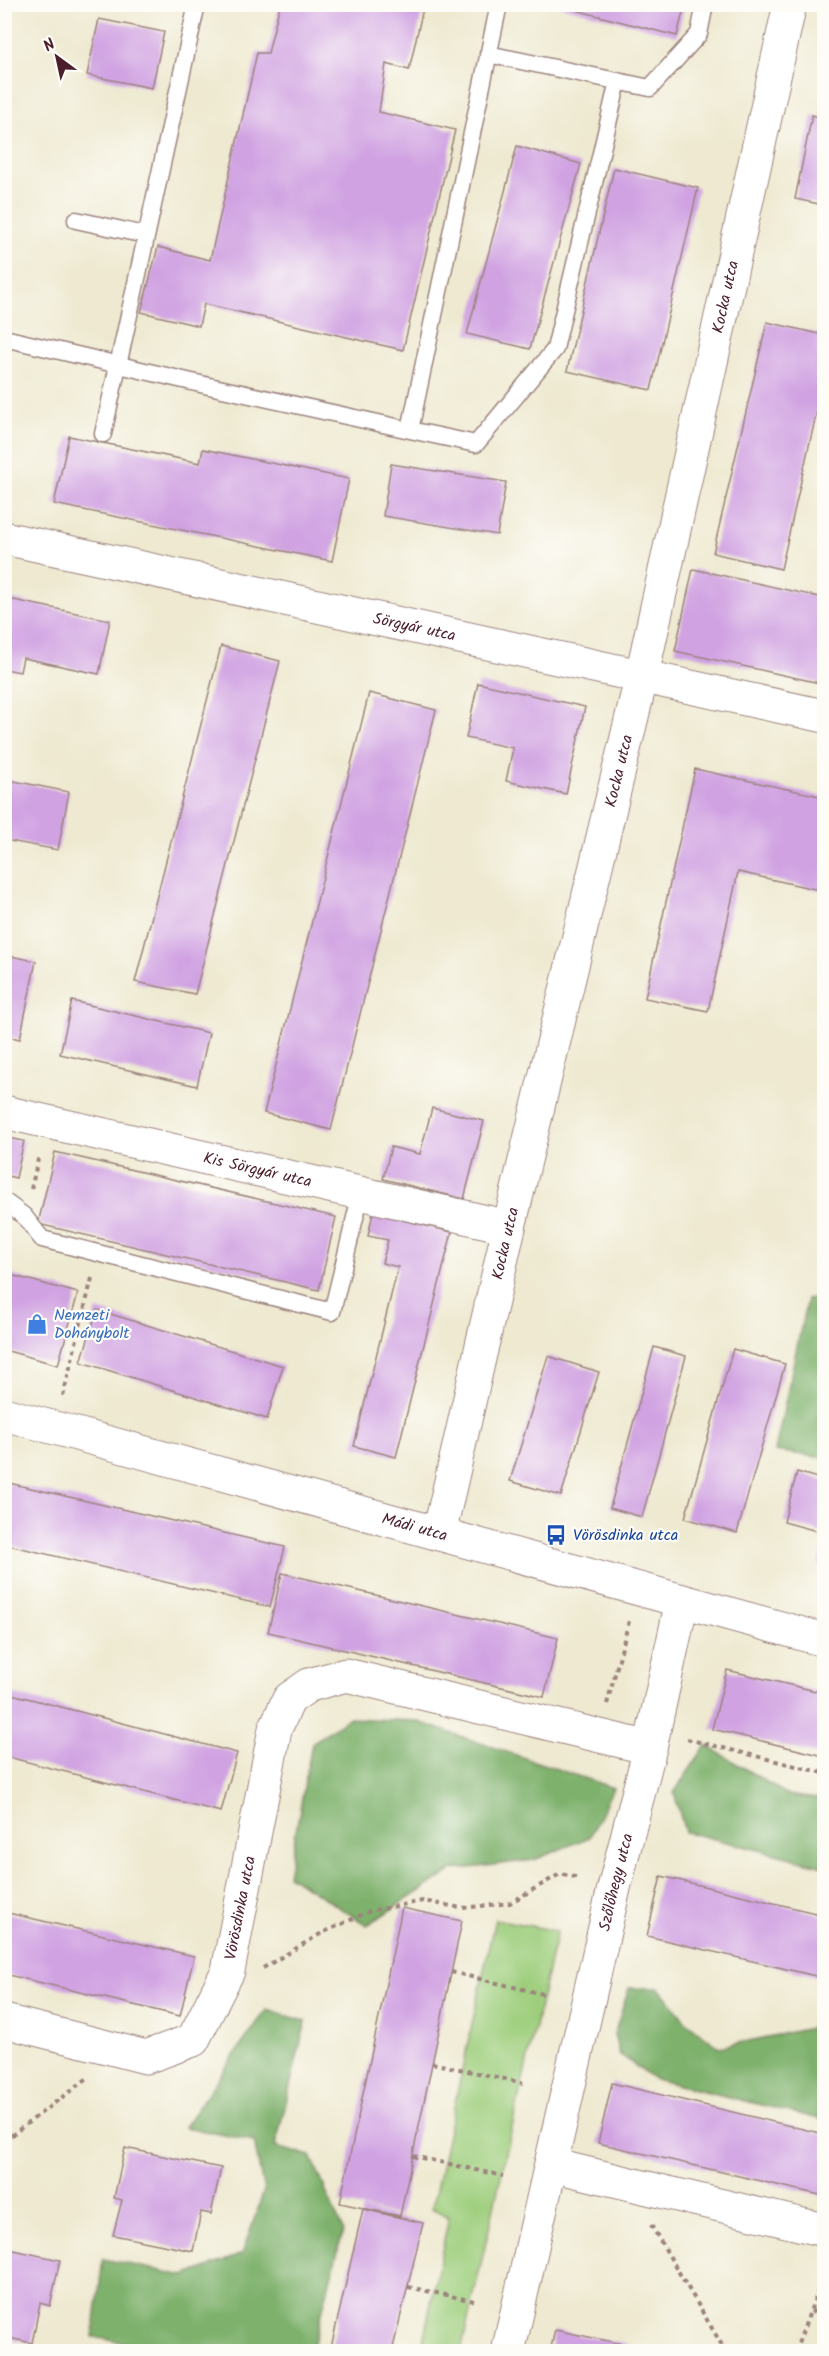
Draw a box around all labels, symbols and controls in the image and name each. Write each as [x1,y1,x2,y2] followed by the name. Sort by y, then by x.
[27,27,87,87] north arrow
[39,32,61,59] text: N
[705,258,746,336] street label: Kocka utca
[371,606,458,648] street label: Sörgyár utca
[598,732,640,810] street label: Kocka utca
[201,1145,314,1194] street label: Kis Sörgyár utca
[485,1205,526,1282] street label: Kocka utca
[54,1303,130,1346] place label: Nemzeti Dohánybolt
[25,1312,49,1336] shop icon: Nemzeti Dohánybolt
[379,1506,450,1548] street label: Mádi utca
[544,1523,568,1547] bus stop icon: Vörösdinka utca
[573,1523,678,1548] place label: Vörösdinka utca
[592,1831,640,1934] street label: Szőlőhegy utca
[218,1854,263,1962] street label: Vörösdinka utca

